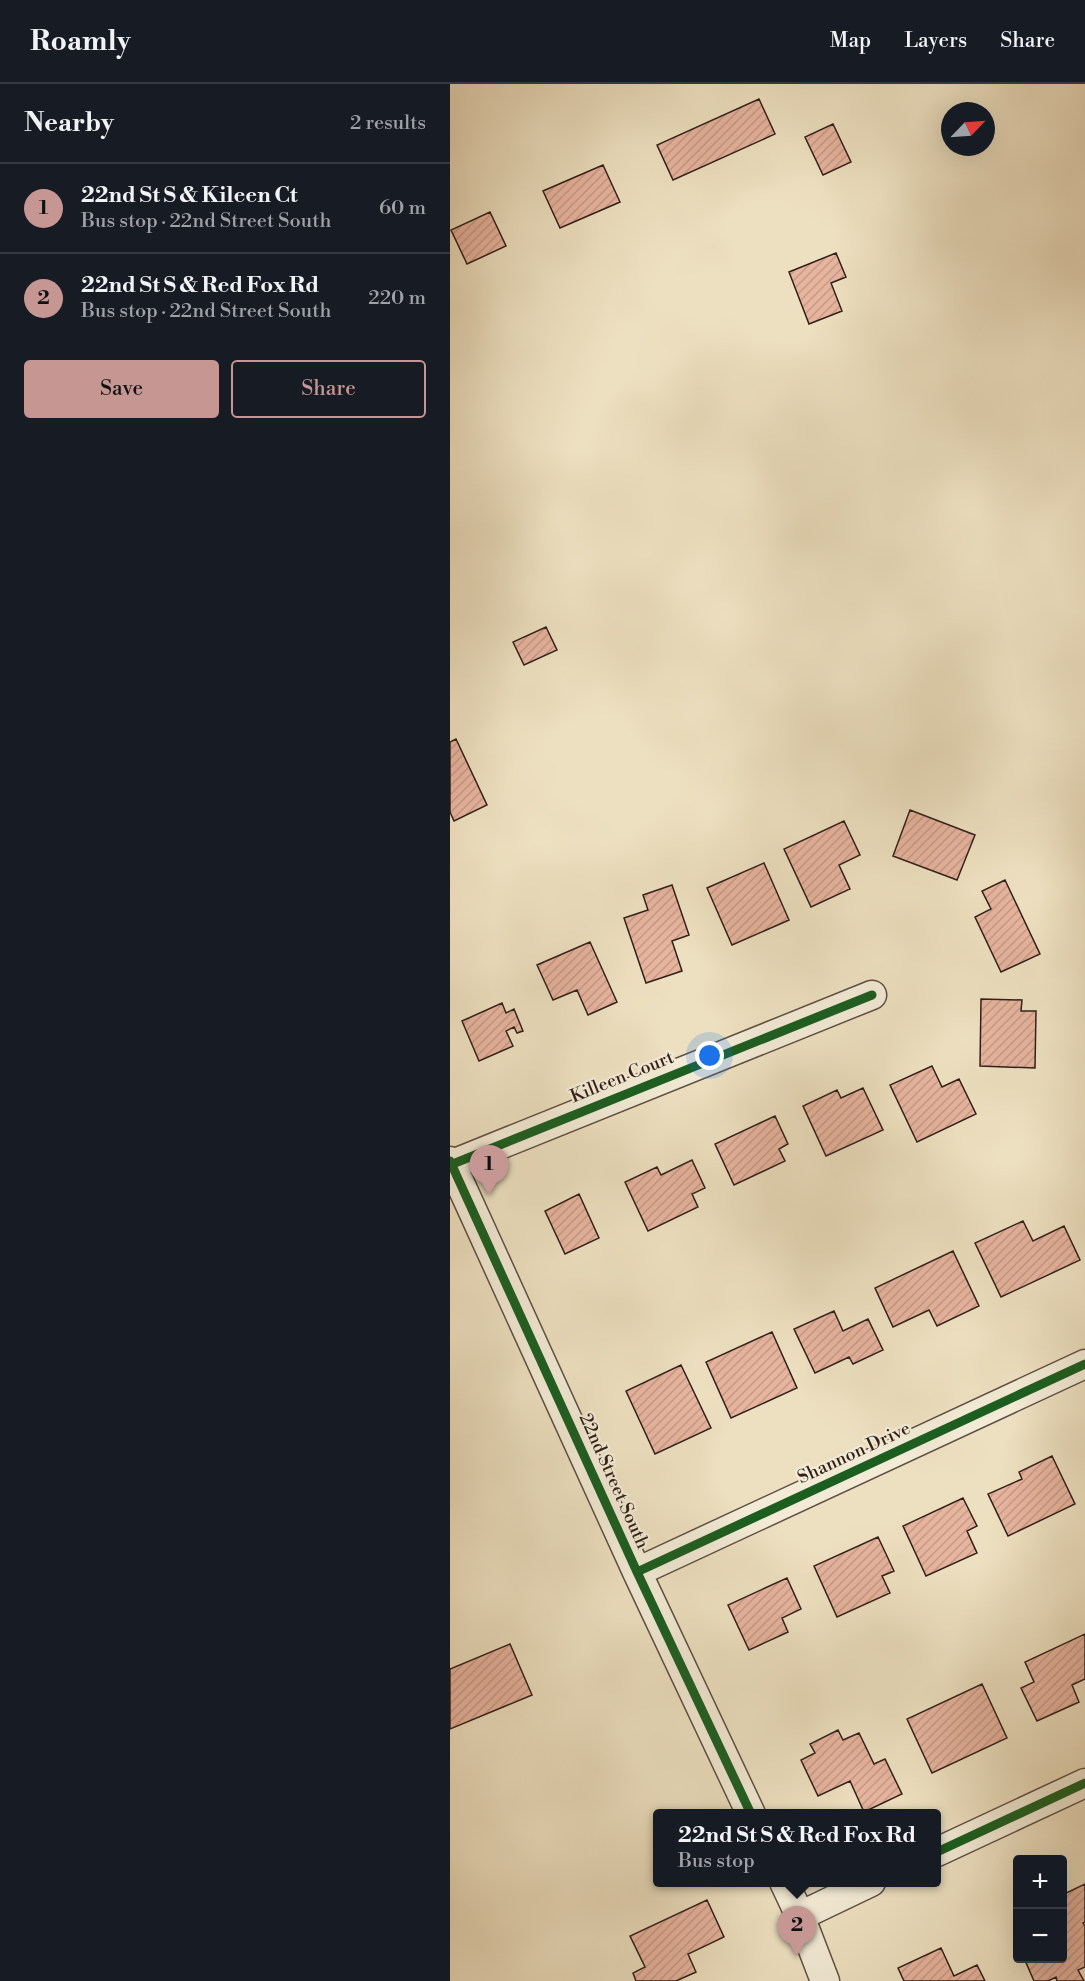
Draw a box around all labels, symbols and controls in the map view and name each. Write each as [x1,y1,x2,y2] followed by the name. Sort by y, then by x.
[30,24,131,59] text: Roamly
[830,28,871,54] text: Map
[904,28,967,54] text: Layers
[1000,28,1055,54] text: Share
[941,102,995,156] north arrow
[24,107,114,139] text: Nearby
[350,111,426,136] text: 2 results
[81,182,298,209] text: 22nd St S & Kileen Ct
[39,196,48,221] text: 1
[379,196,426,221] text: 60 m
[81,209,331,234] text: Bus stop · 22nd Street South
[81,272,319,299] text: 22nd St S & Red Fox Rd
[37,286,50,311] text: 2
[368,286,426,311] text: 220 m
[81,299,331,324] text: Bus stop · 22nd Street South
[24,360,219,418] button: Save
[231,360,426,418] button: Share
[695,1041,724,1070] your location
[567,1046,678,1108] street label: Killeen Court
[470,1146,508,1195] pin: 1
[574,1410,654,1553] street label: 22nd Street South
[794,1417,914,1489] street label: Shannon Drive
[653,1809,941,1887] popup
[678,1822,916,1849] text: 22nd St S & Red Fox Rd
[678,1849,755,1874] text: Bus stop
[1013,1855,1067,1963] map controls
[1013,1855,1067,1909] button: +
[778,1906,816,1956] pin: 2
[1013,1909,1067,1963] button: −

